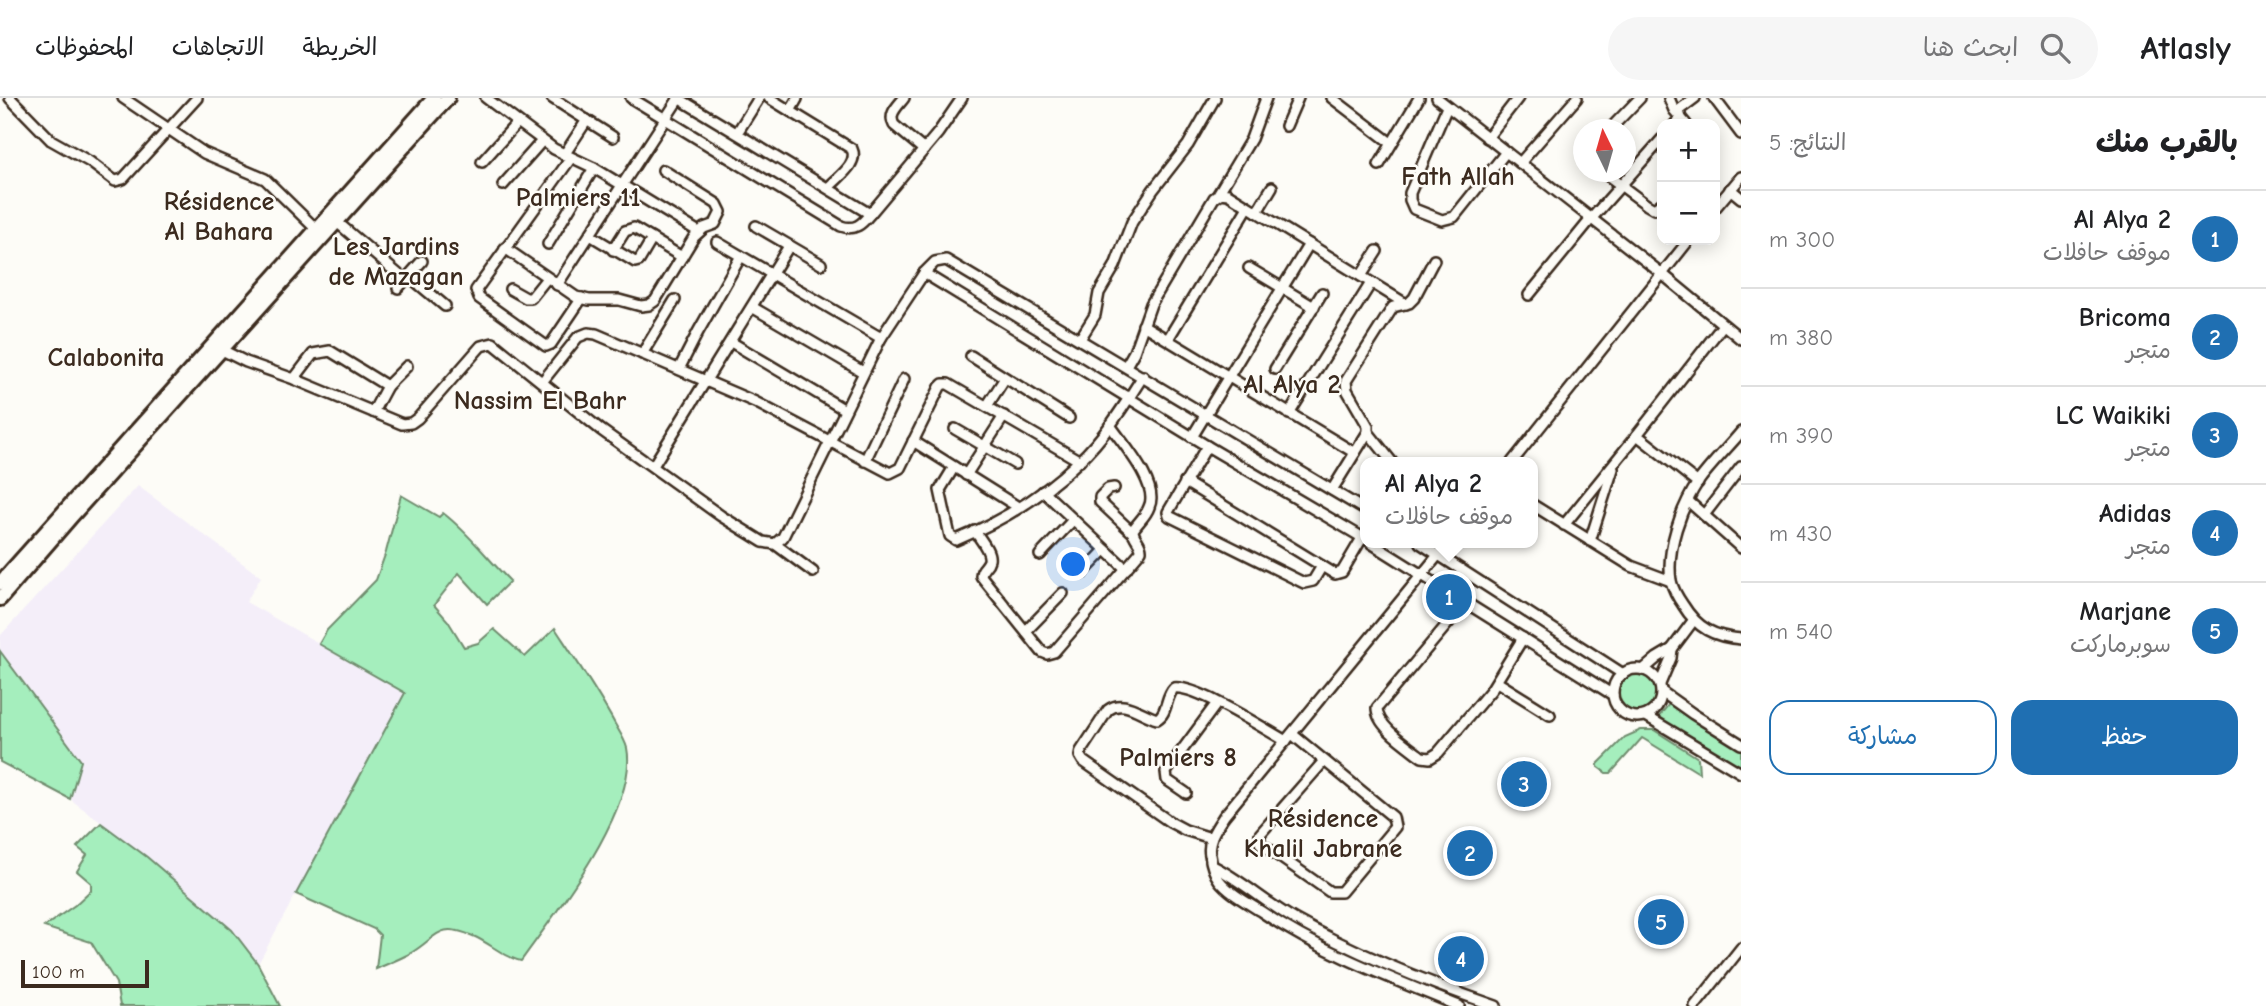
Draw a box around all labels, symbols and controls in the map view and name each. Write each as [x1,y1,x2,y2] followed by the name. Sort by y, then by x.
[1608,17,2098,80] search box
[2036,29,2074,67] icon: search
[2140,29,2231,67] text: Atlasly
[35,33,134,61] text: المحفوظات
[172,33,265,61] text: الاتجاهات
[303,33,377,61] text: الخريطة
[1923,33,2018,63] text: ابحث هنا
[1573,119,1636,182] north arrow
[1657,119,1720,245] map controls
[1657,119,1720,182] button: +
[2096,125,2238,160] text: بالقرب منك
[1769,129,1846,156] text: النتائج: 5
[1401,162,1515,192] district label: Fath Allah
[1657,182,1720,245] button: −
[516,183,640,213] district label: Palmiers 11
[164,187,275,247] district label: Résidence Al Bahara
[2074,205,2171,235] text: Al Alya 2
[1769,226,1835,253] text: 300 m
[2210,226,2220,253] text: 1
[328,232,464,292] district label: Les Jardins de Mazagan
[2043,239,2171,266] text: موقف حافلات
[2079,303,2171,333] text: Bricoma
[1769,324,1833,351] text: 380 m
[2209,324,2221,351] text: 2
[2126,337,2171,364] text: متجر
[48,343,164,373] district label: Calabonita
[1243,370,1341,400] district label: Al Alya 2
[454,386,627,416] district label: Nassim El Bahr
[2056,401,2171,431] text: LC Waikiki
[1769,422,1834,449] text: 390 m
[2209,422,2221,449] text: 3
[2126,435,2171,462] text: متجر
[1360,457,1538,548] popup
[1385,469,1482,499] text: Al Alya 2
[2099,499,2171,529] text: Adidas
[1385,503,1513,530] text: موقف حافلات
[1769,520,1833,547] text: 430 m
[2210,520,2220,547] text: 4
[2126,533,2171,560] text: متجر
[1056,547,1090,581] your location
[1426,571,1472,623] pin: 1
[2079,597,2171,627] text: Marjane
[1769,618,1833,645] text: 540 m
[2209,618,2221,645] text: 5
[2070,631,2171,658] text: سوبرماركت
[1769,700,1997,775] button: مشاركة
[2011,700,2238,775] button: حفظ
[1119,743,1237,773] district label: Palmiers 8
[1501,758,1547,810] pin: 3
[1244,804,1402,864] district label: Résidence Khalil Jabrane
[1447,827,1493,879] pin: 2
[1638,896,1684,948] pin: 5
[1438,933,1484,985] pin: 4
[21,957,149,989] scale bar
[32,961,85,983] text: 100 m

